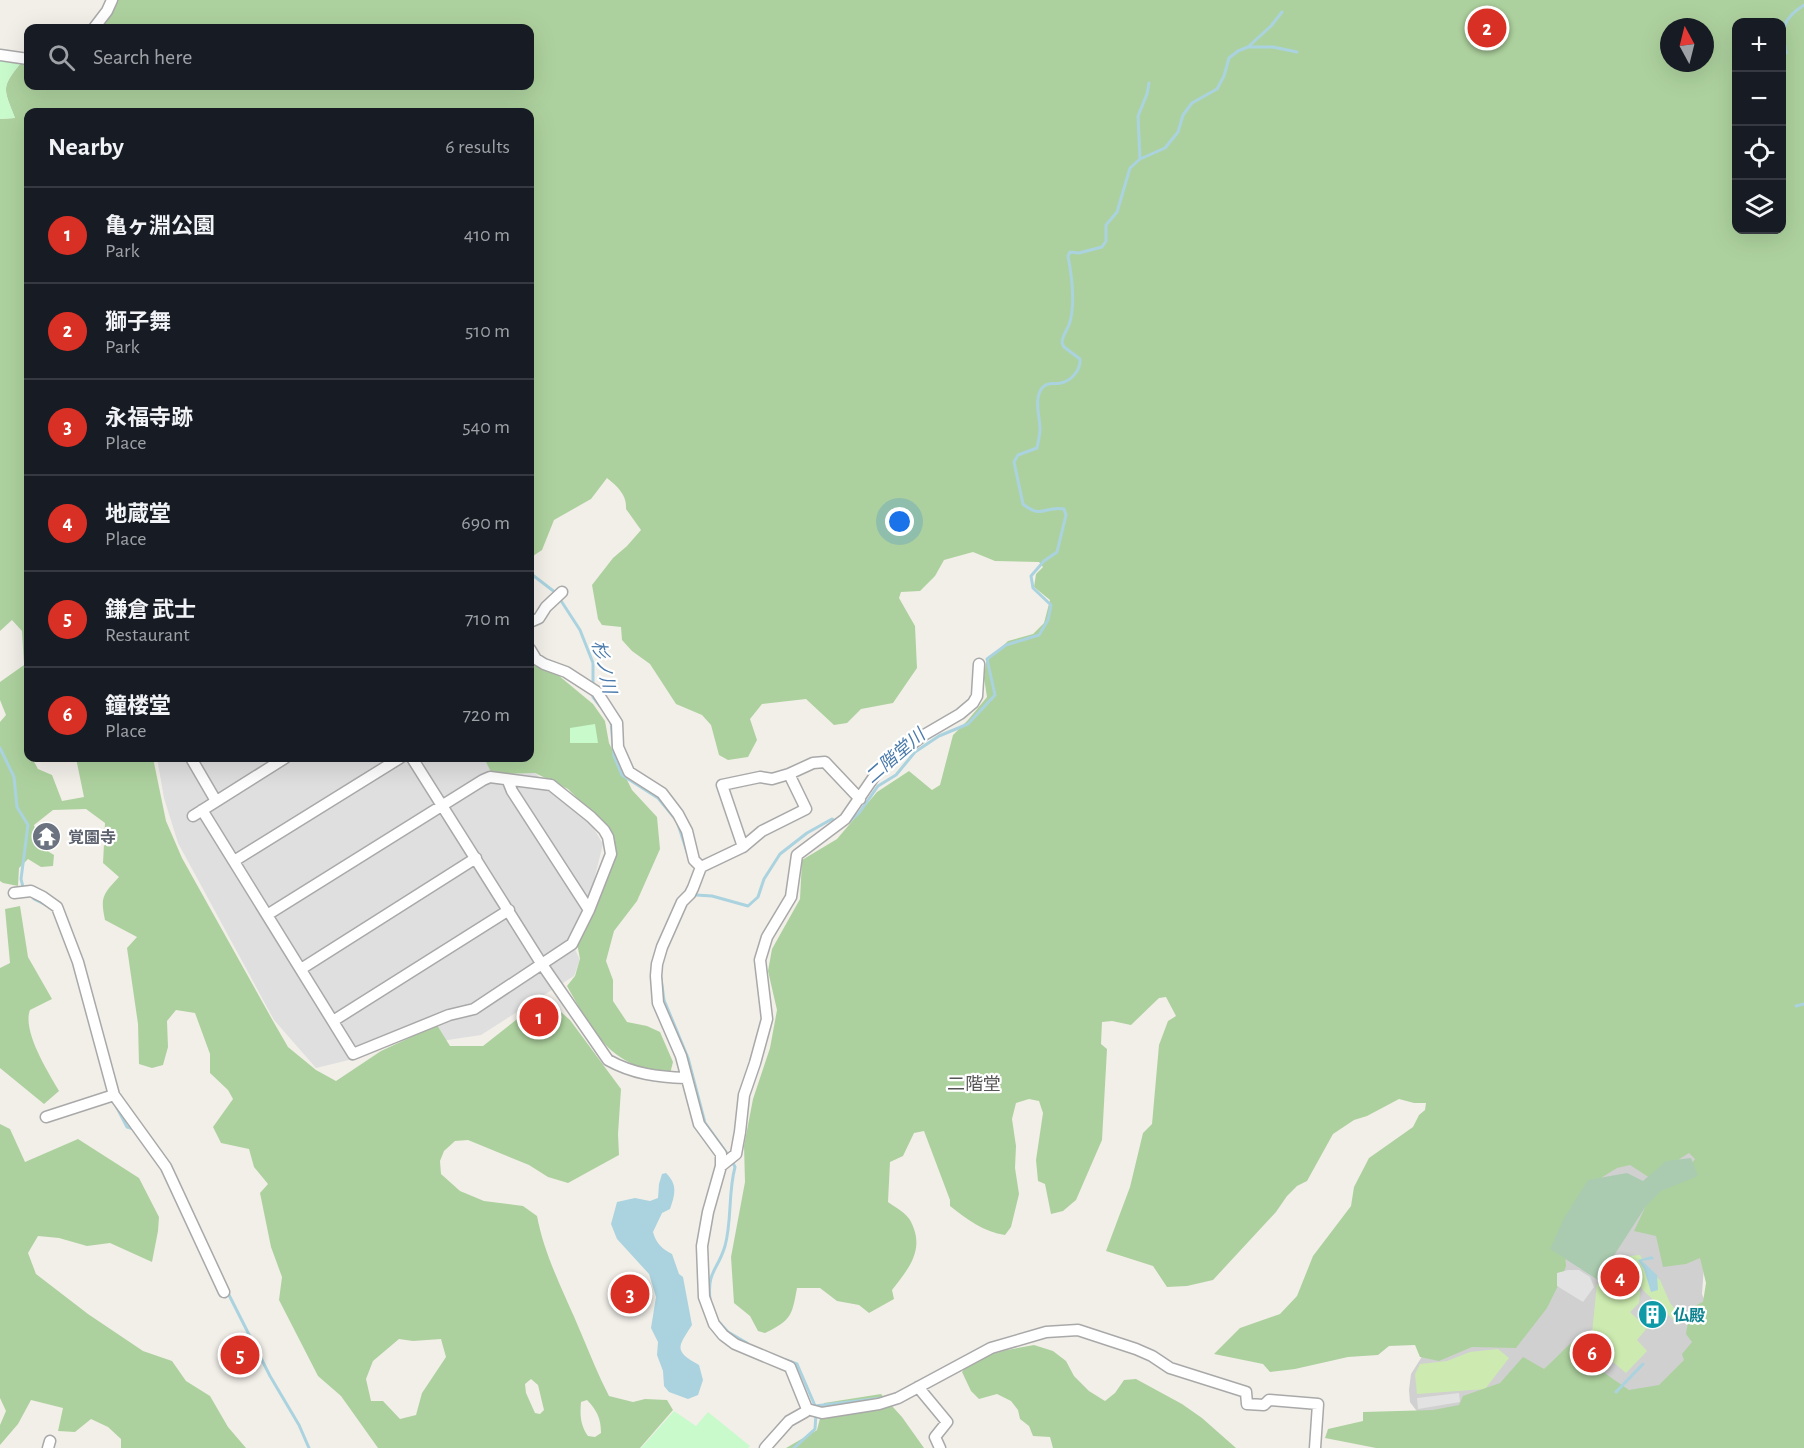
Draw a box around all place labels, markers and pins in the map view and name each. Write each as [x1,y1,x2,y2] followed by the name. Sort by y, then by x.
[1468,6,1506,51] pin: 2
[31,821,63,853] temple icon: 覚園寺
[68,829,116,846] place label: 覚園寺
[520,994,558,1040] pin: 1
[1600,1254,1640,1300] pin: 4
[610,1272,650,1316] pin: 3
[1636,1299,1668,1331] building icon: 仏殿
[1673,1307,1705,1324] place label: 仏殿
[1572,1330,1612,1376] pin: 6
[220,1332,260,1378] pin: 5

